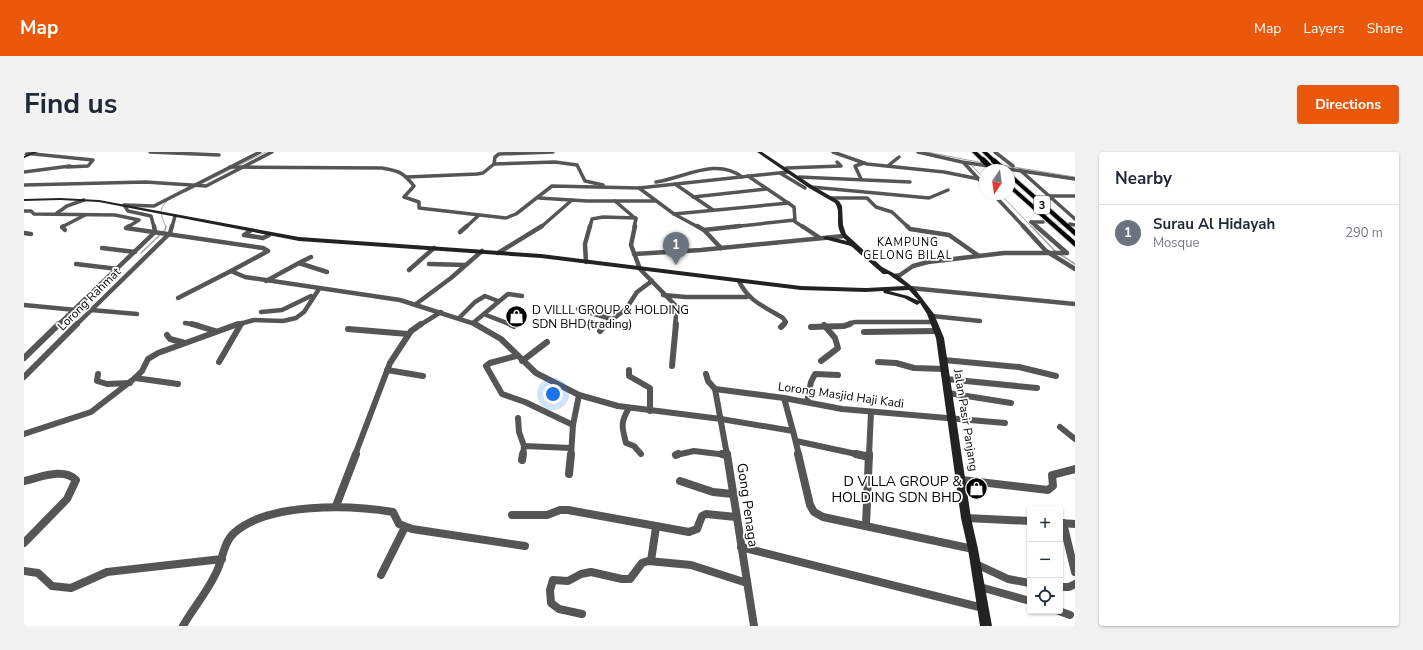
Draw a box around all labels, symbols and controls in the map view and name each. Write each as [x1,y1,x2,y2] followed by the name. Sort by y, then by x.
[20,15,58,41] text: Map
[1254,19,1281,38] text: Map
[1303,19,1345,38] text: Layers
[1367,19,1403,38] text: Share
[24,85,118,123] text: Find us
[1297,85,1399,124] button: Directions
[979,164,1015,200] north arrow
[1115,167,1172,190] text: Nearby
[1034,196,1050,214] road number: 3
[1153,214,1275,234] text: Surau Al Hidayah
[1124,224,1132,242] text: 1
[1345,224,1383,242] text: 290 m
[663,232,689,265] pin: 1
[1153,234,1199,252] text: Mosque
[863,235,953,263] district label: KAMPUNG GELONG BILAL
[54,263,125,334] street label: Lorong Rahmat
[532,302,689,332] place label: D VILLL GROUP & HOLDING SDN BHD(trading)
[503,304,529,330] shop icon: D VILLL GROUP & HOLDING SDN BHD(trading)
[950,367,982,472] street label: Jalan Pasir Panjang
[777,378,905,412] street label: Lorong Masjid Haji Kadi
[543,384,563,404] your location
[732,462,763,548] street label: Gong Penaga
[831,472,962,507] place label: D VILLA GROUP & HOLDING SDN BHD
[964,476,990,502] shop icon: D VILLA GROUP & HOLDING SDN BHD
[1027,506,1063,614] map controls
[1027,506,1063,542] button: +
[1027,542,1063,578] button: −
[1027,578,1063,614] button: locate

